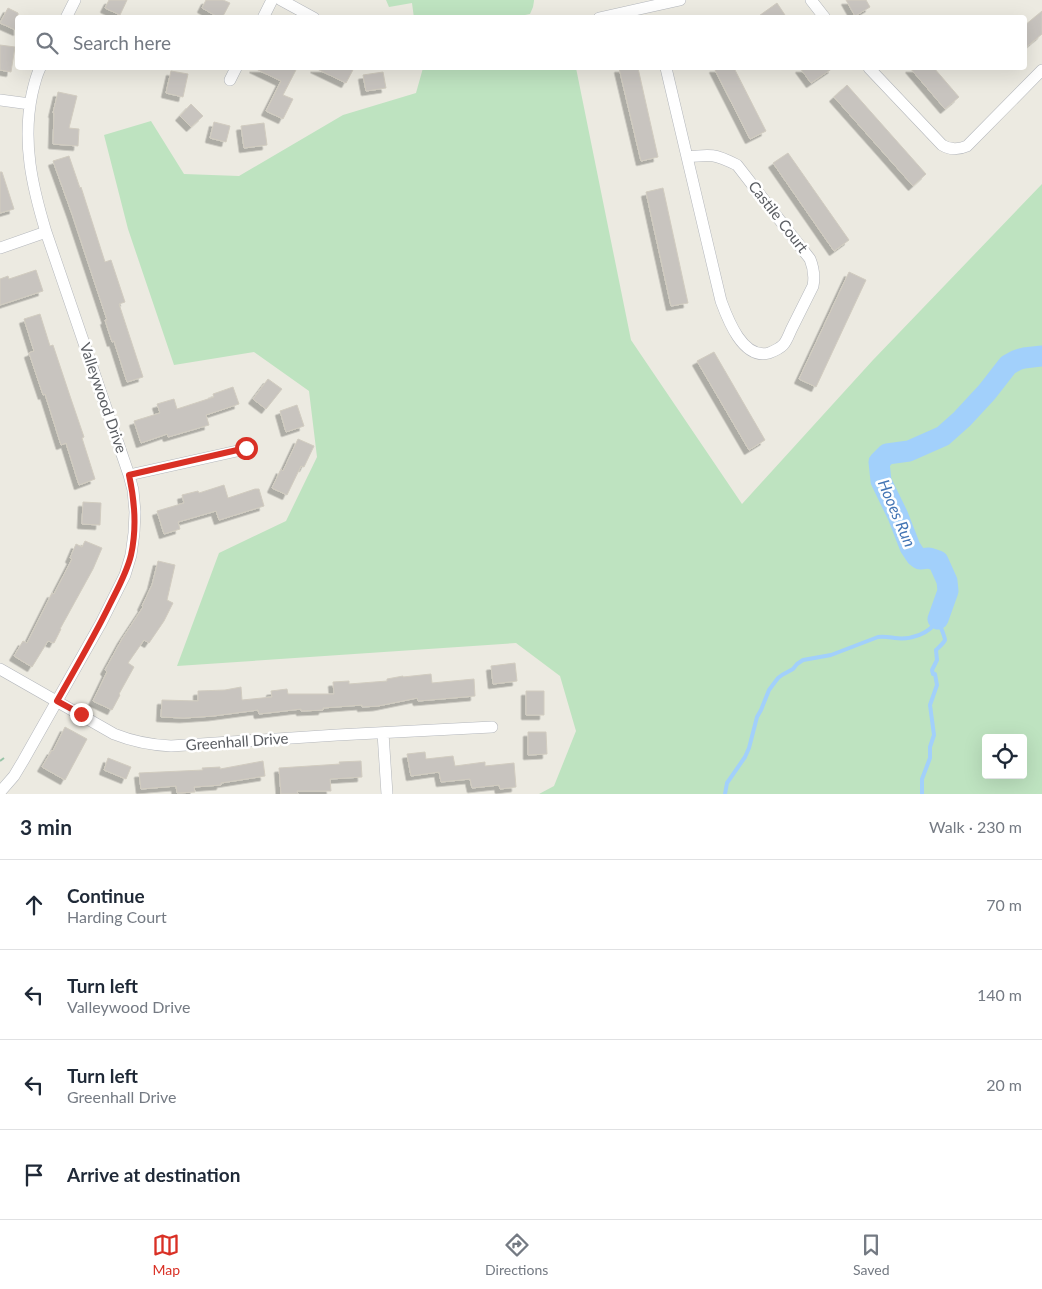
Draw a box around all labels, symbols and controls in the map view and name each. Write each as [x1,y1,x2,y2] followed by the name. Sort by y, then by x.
[15,15,1027,70] search box
[33,29,61,57] icon: search
[73,31,171,54] text: Search here
[745,177,813,256] street label: Castile Court
[77,340,131,455] street label: Valleywood Drive
[235,437,258,460] route start
[875,476,920,549] water label: Hooes Run
[70,703,93,726] route end
[185,728,289,754] street label: Greenhall Drive
[982,734,1027,779] map controls
[982,734,1027,779] button: locate
[20,814,72,839] text: 3 min
[929,817,1022,836] text: Walk · 230 m
[67,884,145,907] text: Continue
[20,891,48,919] icon: ahead
[986,895,1022,914] text: 70 m
[67,907,167,926] text: Harding Court
[67,974,138,997] text: Turn left
[20,981,48,1009] icon: left
[977,985,1022,1004] text: 140 m
[67,997,190,1016] text: Valleywood Drive
[67,1064,138,1087] text: Turn left
[20,1071,48,1099] icon: left
[986,1075,1022,1094] text: 20 m
[67,1087,177,1106] text: Greenhall Drive
[20,1161,48,1189] icon: arrive
[67,1163,240,1186] text: Arrive at destination
[152,1231,180,1278] tab: Map
[485,1231,548,1278] tab: Directions
[853,1231,890,1278] tab: Saved

